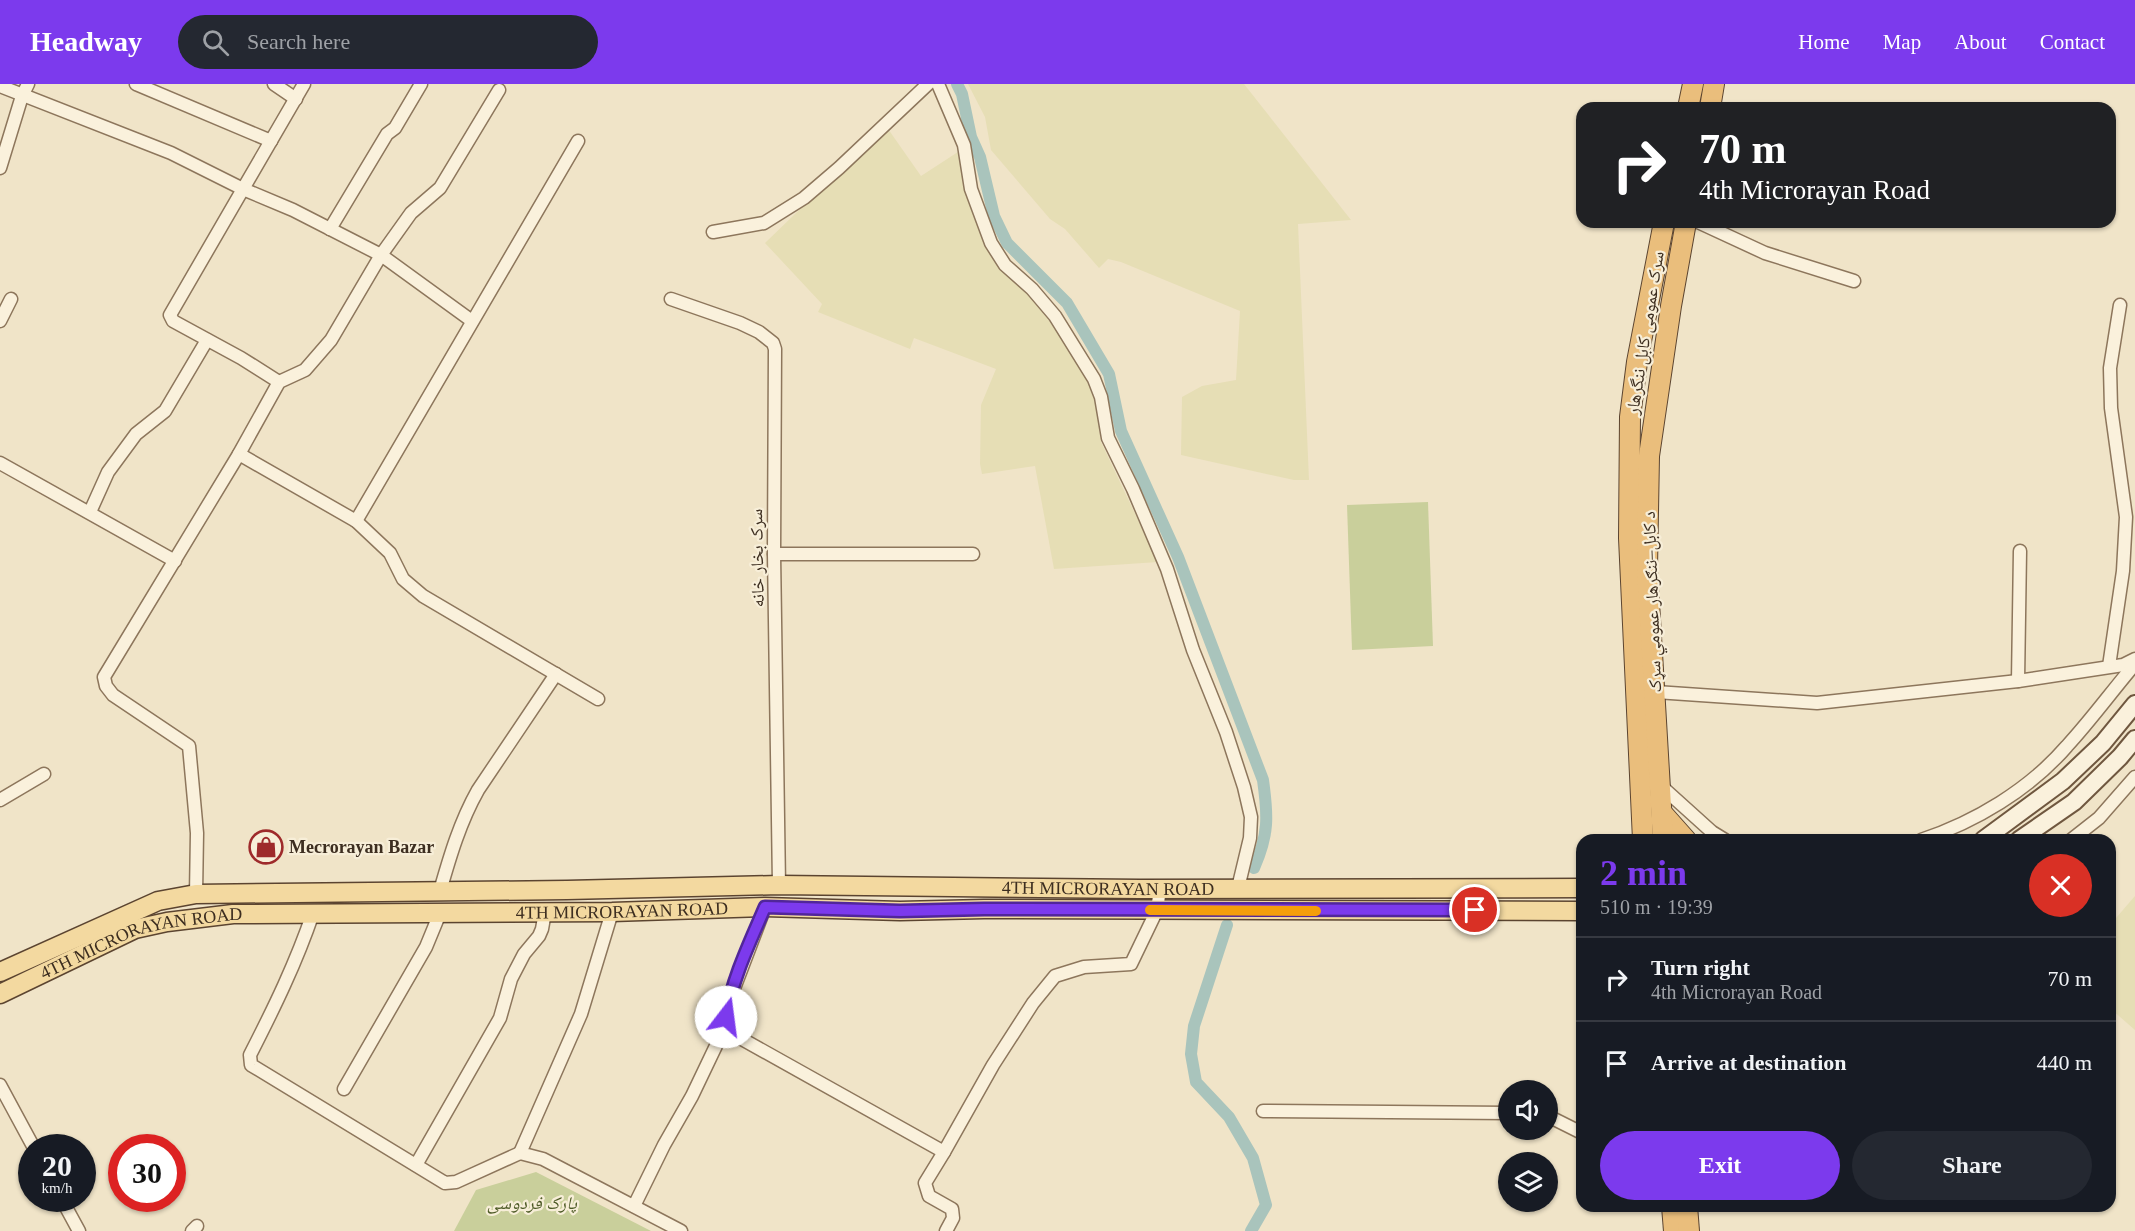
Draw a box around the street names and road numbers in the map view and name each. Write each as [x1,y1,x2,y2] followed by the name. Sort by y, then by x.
[1622,250,1669,417] street label: سرک عمومی کابل ننگرهار
[746,509,768,607] street label: سرک بخار خانه
[1639,511,1670,693] street label: د کابل–ننګرهار عمومي سړک
[1002,877,1214,899] street label: 4TH MICRORAYAN ROAD
[516,898,728,923] street label: 4TH MICRORAYAN ROAD
[37,904,242,983] street label: 4TH MICRORAYAN ROAD

